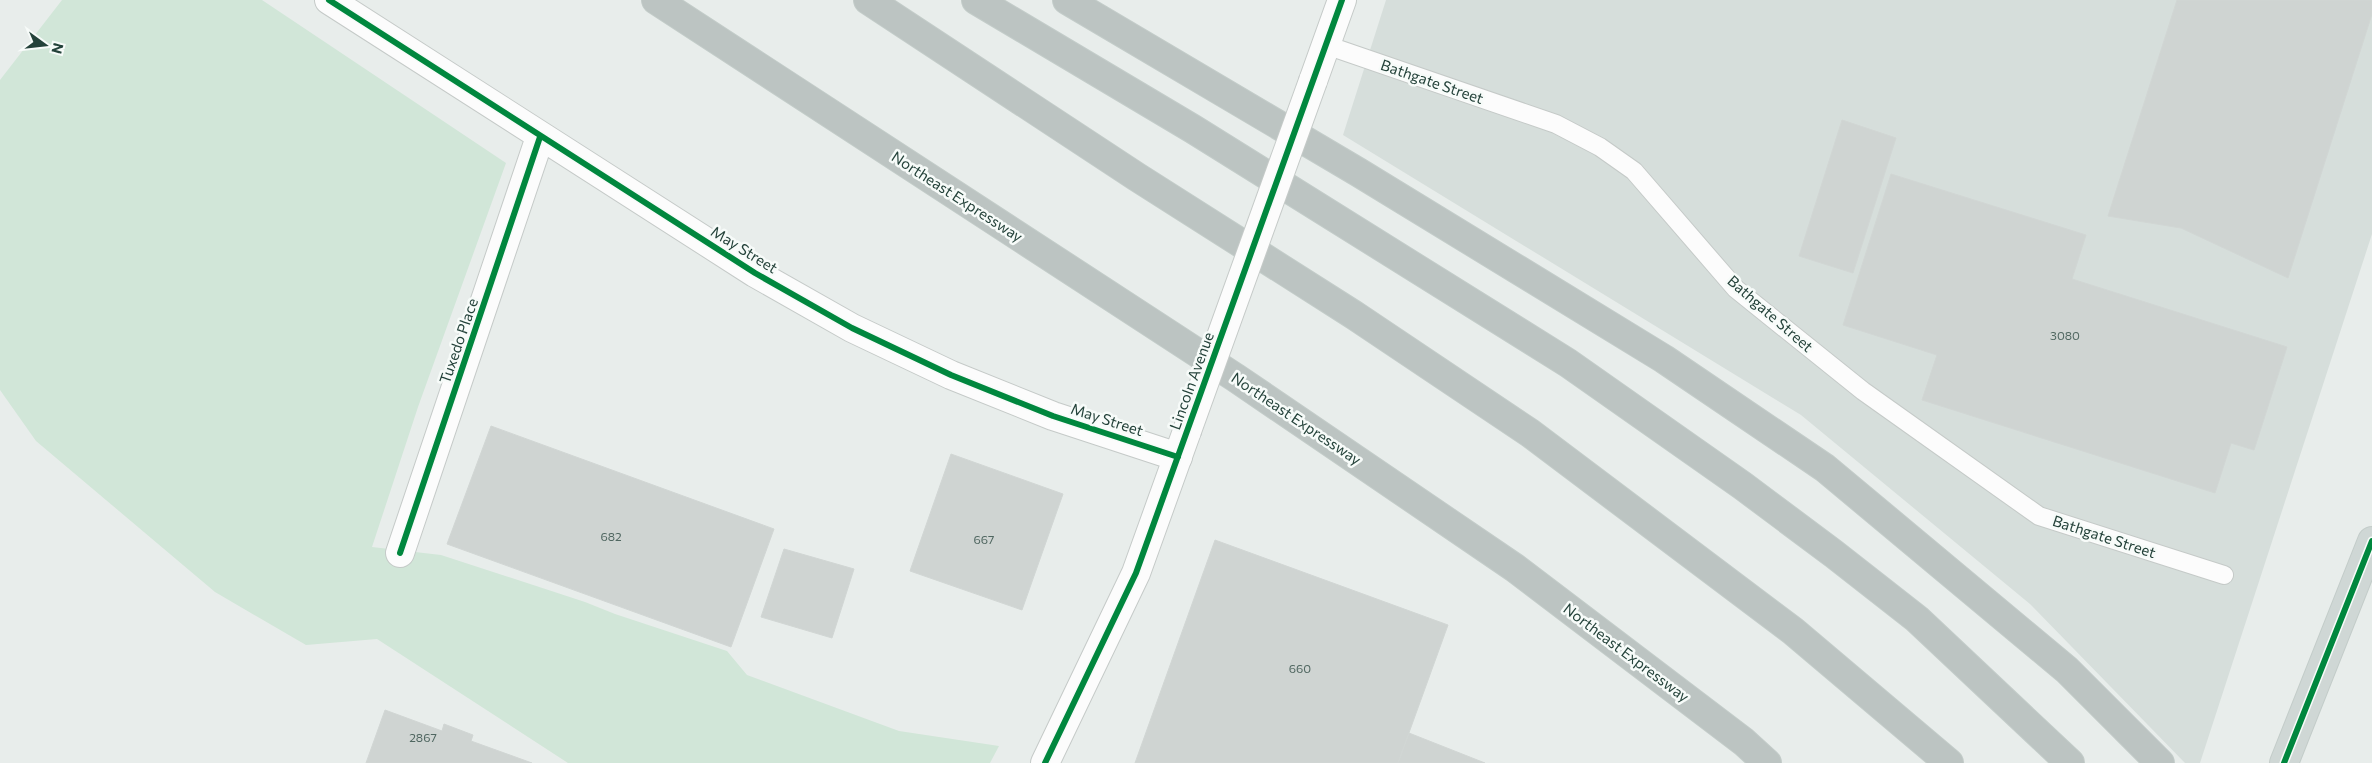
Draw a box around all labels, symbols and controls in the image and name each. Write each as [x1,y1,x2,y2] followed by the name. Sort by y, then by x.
[20,20,70,70] north arrow
[48,41,68,56] text: N
[1379,55,1486,107] street label: Bathgate Street
[889,147,1027,245] street label: Northeast Expressway
[708,222,781,277] street label: May Street
[1724,271,1817,355] street label: Bathgate Street
[435,296,481,386] street label: Tuxedo Place
[2050,328,2080,342] house number: 3080
[1165,329,1217,432] street label: Lincoln Avenue
[1228,368,1365,468] street label: Northeast Expressway
[1069,399,1146,439] street label: May Street
[2050,511,2158,561] street label: Bathgate Street
[600,529,622,543] house number: 682
[974,532,994,546] house number: 667
[1560,599,1693,705] street label: Northeast Expressway
[1289,661,1311,675] house number: 660
[409,730,437,744] house number: 2867

